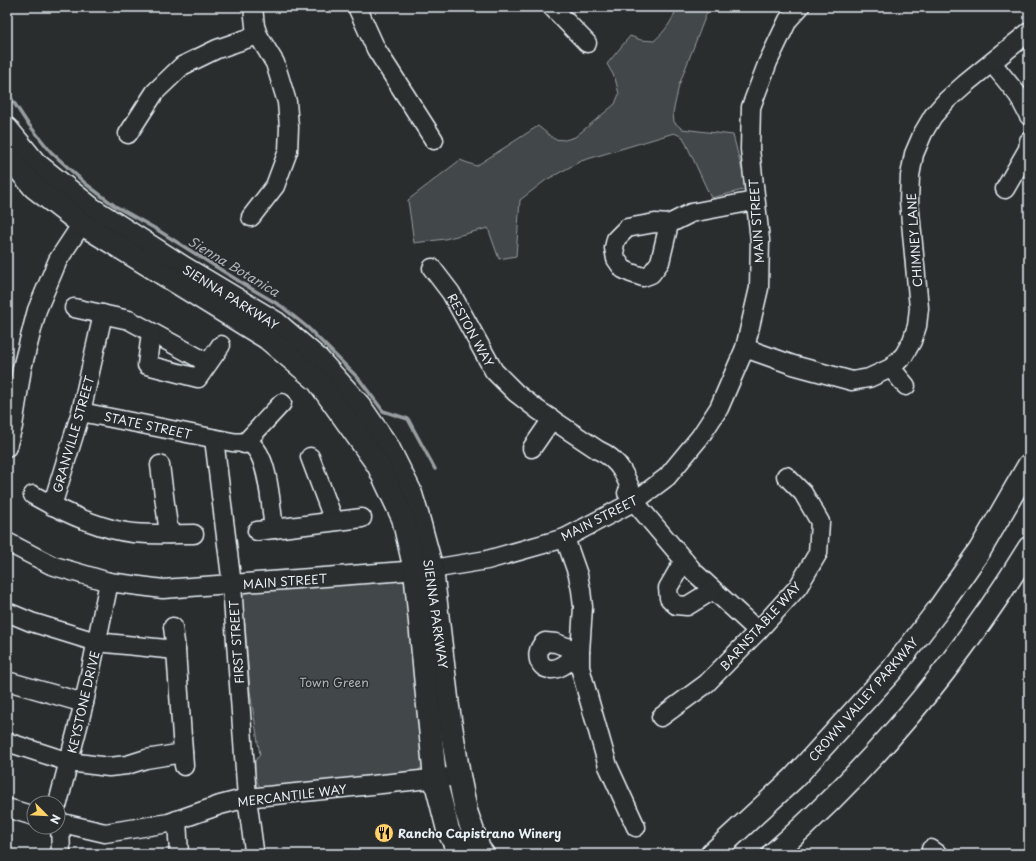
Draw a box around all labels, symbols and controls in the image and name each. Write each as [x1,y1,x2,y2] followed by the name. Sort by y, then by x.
[744,178,768,264] street label: MAIN STREET
[902,192,926,288] street label: CHIMNEY LANE
[185,231,284,301] water label: Sienna Botanica
[179,260,283,334] street label: SIENNA PARKWAY
[443,290,499,370] street label: RESTON WAY
[48,373,99,494] street label: GRANVILLE STREET
[102,407,194,443] street label: STATE STREET
[557,491,641,545] street label: MAIN STREET
[419,558,453,670] street label: SIENNA PARKWAY
[242,569,328,593] street label: MAIN STREET
[715,577,805,674] street label: BARNSTABLE WAY
[224,599,248,684] street label: FIRST STREET
[804,633,922,765] street label: CROWN VALLEY PARKWAY
[62,649,104,755] street label: KEYSTONE DRIVE
[299,673,369,691] park label: Town Green
[236,779,348,811] street label: MERCANTILE WAY
[26,795,66,835] north arrow
[46,812,65,827] text: N
[373,822,395,844] restaurant icon: Rancho Capistrano Winery
[398,824,561,842] place label: Rancho Capistrano Winery

